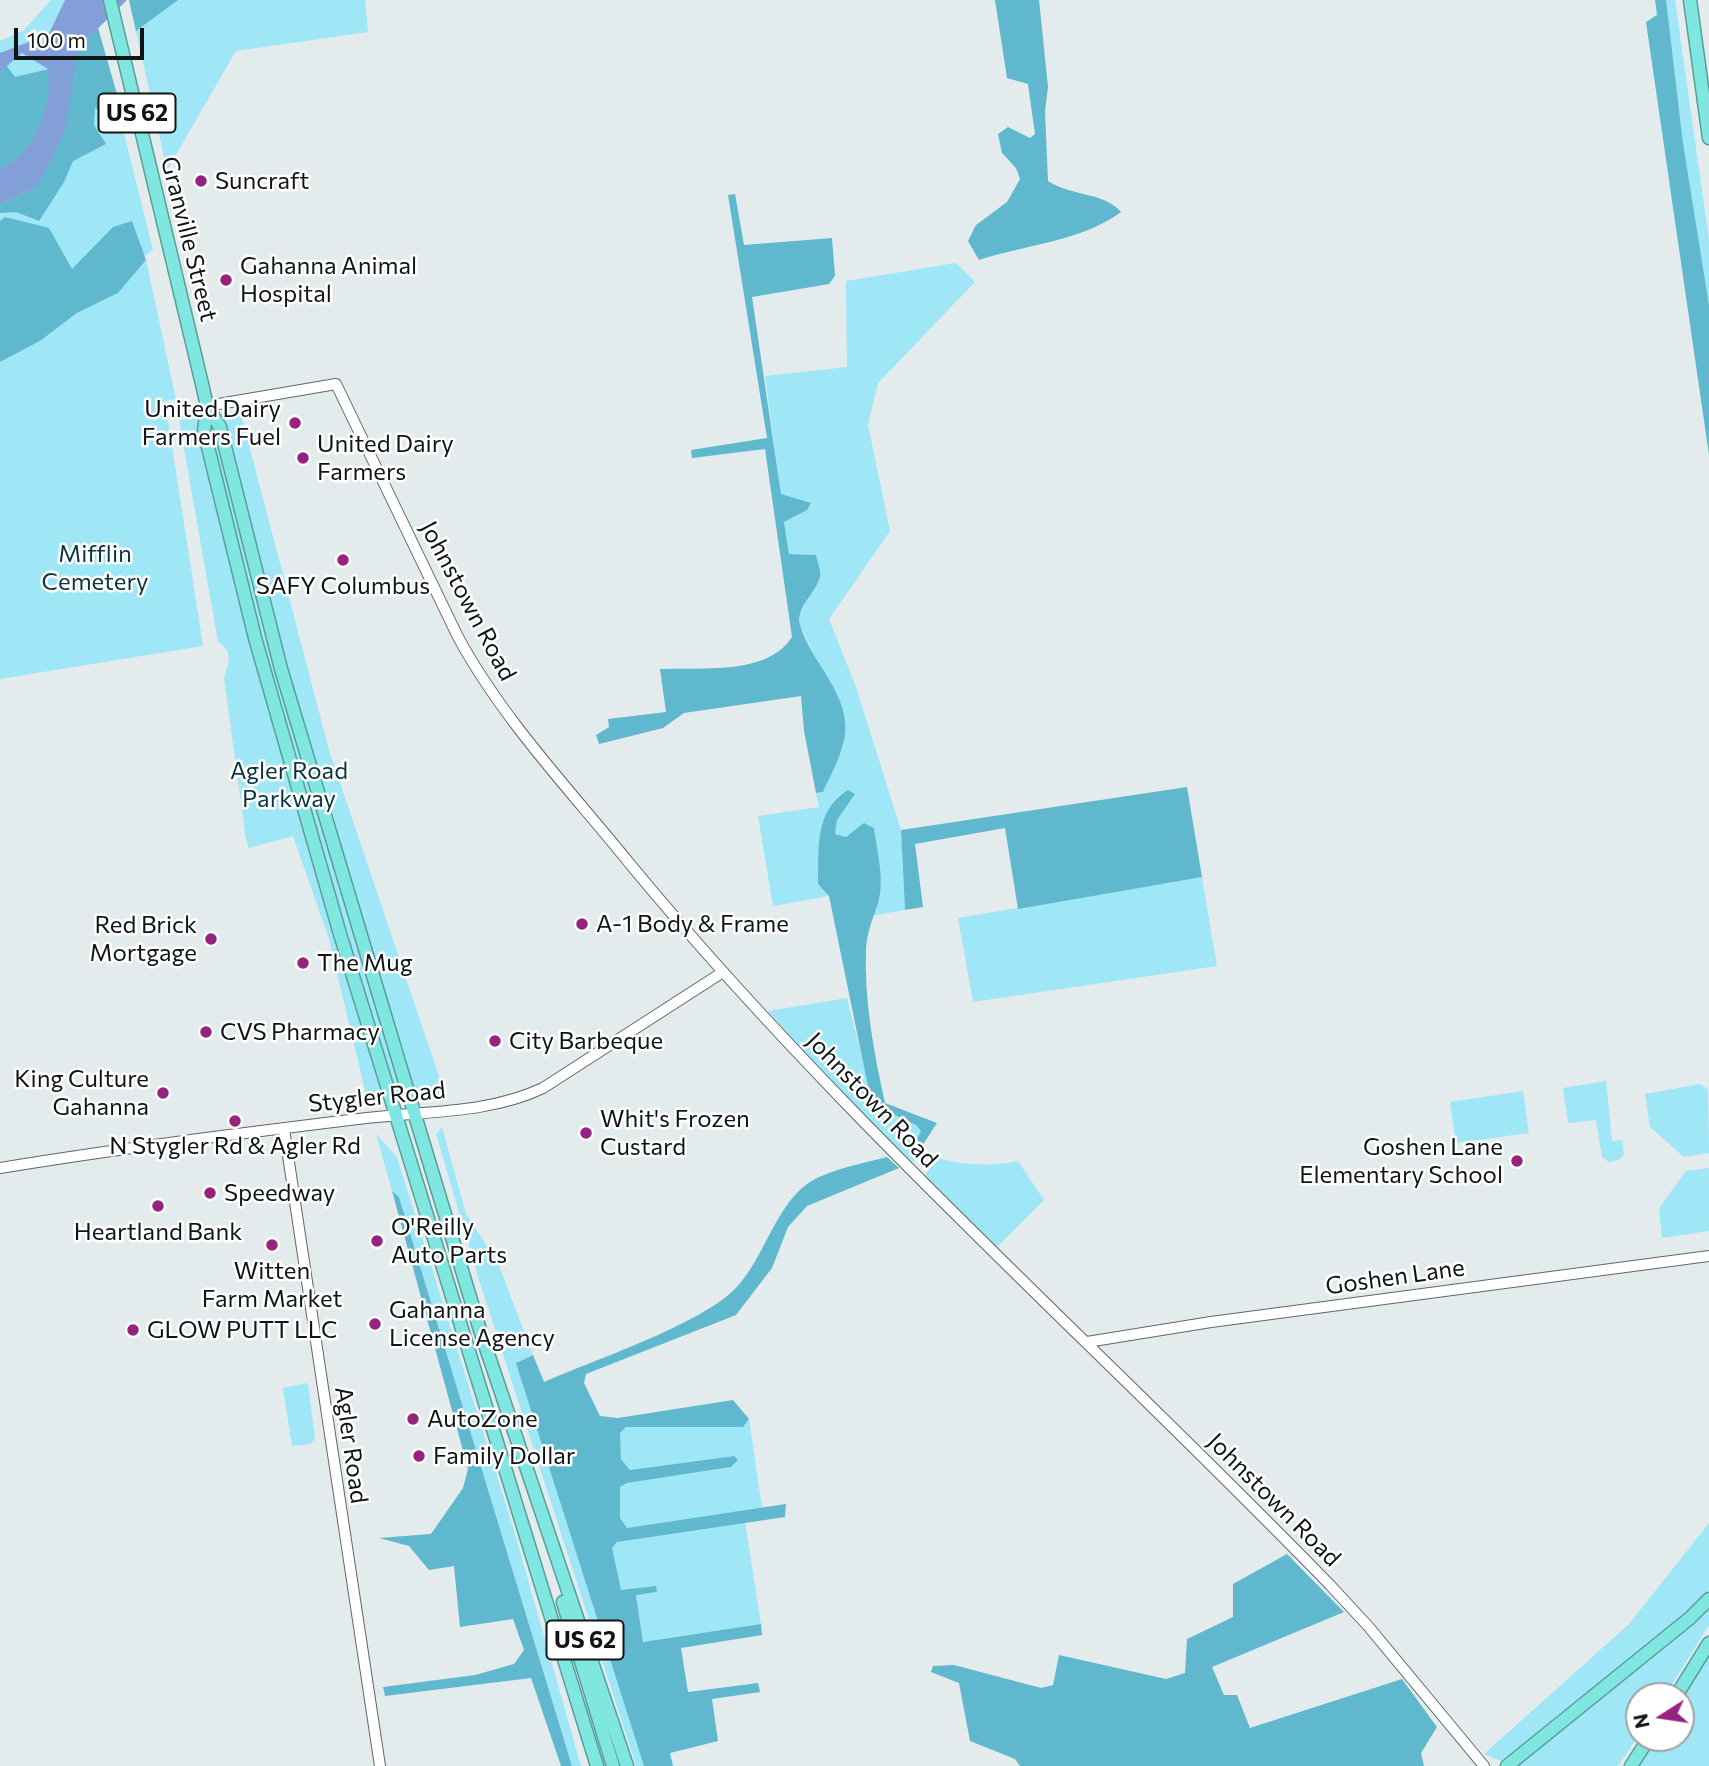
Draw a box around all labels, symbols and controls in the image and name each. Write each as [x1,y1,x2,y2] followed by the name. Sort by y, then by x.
[18,14,147,58] scale bar
[27,27,86,52] text: 100 m
[99,94,176,132] road number: US 62
[155,154,223,324] street label: Granville Street
[215,167,309,195] place label: Suncraft
[193,173,209,189] marker: Suncraft
[240,252,417,308] place label: Gahanna Animal Hospital
[218,272,234,288] marker: Gahanna Animal Hospital
[142,395,281,451] place label: United Dairy Farmers Fuel
[287,415,303,431] marker: United Dairy Farmers Fuel
[317,430,454,486] place label: United Dairy Farmers
[295,450,311,466] marker: United Dairy Farmers
[414,516,522,686] street label: Johnstown Road
[42,540,148,596] park label: Mifflin Cemetery
[335,552,351,568] marker: SAFY Columbus
[256,572,430,600] place label: SAFY Columbus
[230,757,348,813] park label: Agler Road Parkway
[596,910,789,938] place label: A-1 Body & Frame
[90,911,197,967] place label: Red Brick Mortgage
[574,916,590,932] marker: A-1 Body & Frame
[203,931,219,947] marker: Red Brick Mortgage
[317,949,413,977] place label: The Mug
[295,955,311,971] marker: The Mug
[220,1018,380,1046] place label: CVS Pharmacy
[198,1024,214,1040] marker: CVS Pharmacy
[800,1026,944,1174] street label: Johnstown Road
[509,1027,663,1055] place label: City Barbeque
[487,1033,503,1049] marker: City Barbeque
[14,1065,149,1121] place label: King Culture Gahanna
[307,1075,447,1119] street label: Stygler Road
[155,1085,171,1101] marker: King Culture Gahanna
[600,1105,750,1161] place label: Whit's Frozen Custard
[227,1113,243,1129] marker: N Stygler Rd & Agler Rd
[578,1125,594,1141] marker: Whit's Frozen Custard
[109,1132,361,1160] place label: N Stygler Rd & Agler Rd
[1299,1133,1503,1189] place label: Goshen Lane Elementary School
[1509,1153,1525,1169] marker: Goshen Lane Elementary School
[224,1179,335,1207] place label: Speedway
[202,1185,218,1201] marker: Speedway
[150,1198,166,1214] marker: Heartland Bank
[391,1213,507,1269] place label: O'Reilly Auto Parts
[74,1218,242,1246] place label: Heartland Bank
[369,1233,385,1249] marker: O'Reilly Auto Parts
[264,1237,280,1253] marker: Witten Farm Market
[1324,1253,1466,1301] street label: Goshen Lane
[202,1257,342,1313] place label: Witten Farm Market
[389,1296,555,1352] place label: Gahanna License Agency
[147,1316,337,1344] place label: GLOW PUTT LLC
[367,1316,383,1332] marker: Gahanna License Agency
[125,1322,141,1338] marker: GLOW PUTT LLC
[329,1385,373,1505] street label: Agler Road
[427,1405,538,1433] place label: AutoZone
[405,1411,421,1427] marker: AutoZone
[1201,1427,1347,1573] street label: Johnstown Road
[433,1442,575,1470] place label: Family Dollar
[411,1448,427,1464] marker: Family Dollar
[546,1620,624,1660] road number: US 62
[1625,1682,1695,1752] north arrow
[1628,1712,1654,1730] text: N

